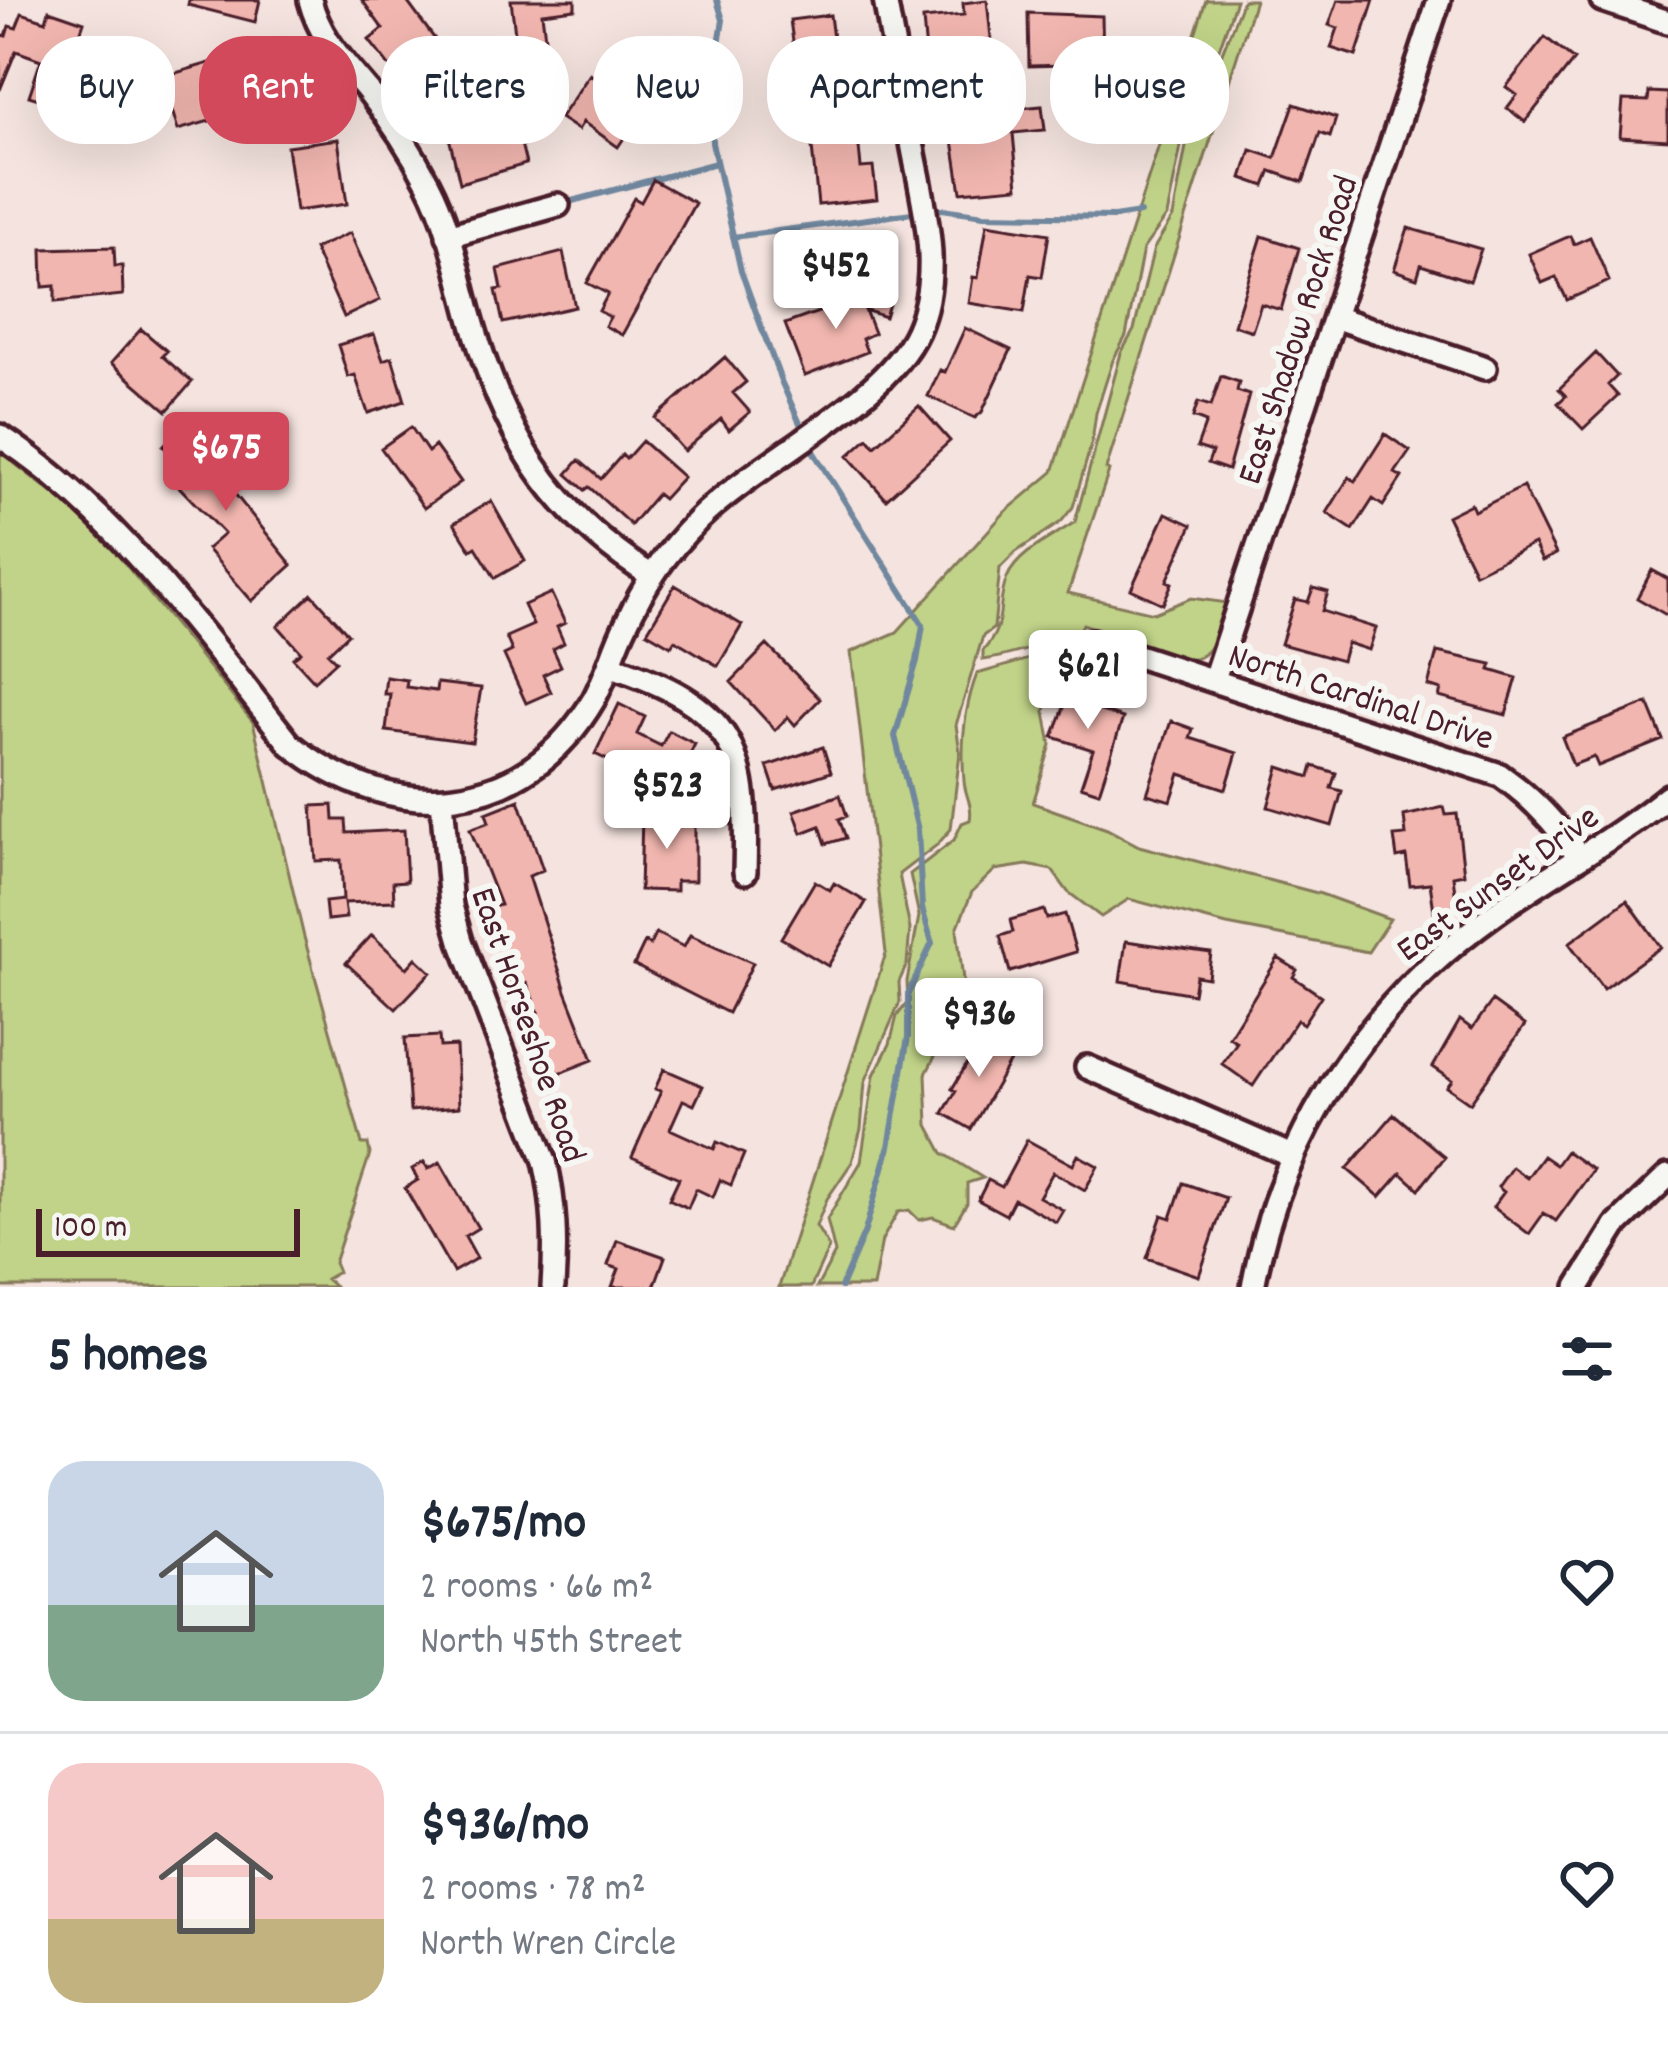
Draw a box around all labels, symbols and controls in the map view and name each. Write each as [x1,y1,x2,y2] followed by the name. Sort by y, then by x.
[36,36,175,144] chip: Buy
[199,36,357,144] chip: Rent
[381,36,569,144] chip: Filters
[593,36,743,144] chip: New
[767,36,1026,144] chip: Apartment
[1050,36,1229,144] chip: House
[1226,170,1375,492] street label: East Shadow Rock Road
[765,230,907,332] pin: $452
[800,241,872,296] text: $452
[155,412,297,514] pin: $675
[190,423,262,478] text: $675
[1017,630,1159,732] pin: $621
[1221,632,1500,767] street label: North Cardinal Drive
[1056,641,1120,696] text: $621
[596,750,738,852] pin: $523
[631,761,703,816] text: $523
[1387,794,1612,977] street label: East Sunset Drive
[454,881,597,1170] street label: East Horseshoe Road
[908,978,1050,1080] pin: $936
[942,989,1016,1044] text: $936
[36,1203,300,1256] scale bar
[54,1206,127,1253] text: 100 m
[48,1323,208,1395] text: 5 homes
[1554,1326,1620,1392] icon: filters
[420,1490,586,1562] text: $675/mo
[144,1509,288,1653] icon: home
[1554,1548,1620,1614] icon: heart
[420,1562,653,1617] text: 2 rooms · 66 m²
[420,1617,682,1672] text: North 45th Street
[420,1792,589,1864] text: $936/mo
[144,1811,288,1955] icon: home
[1554,1850,1620,1916] icon: heart
[420,1864,646,1919] text: 2 rooms · 78 m²
[420,1919,676,1974] text: North Wren Circle

